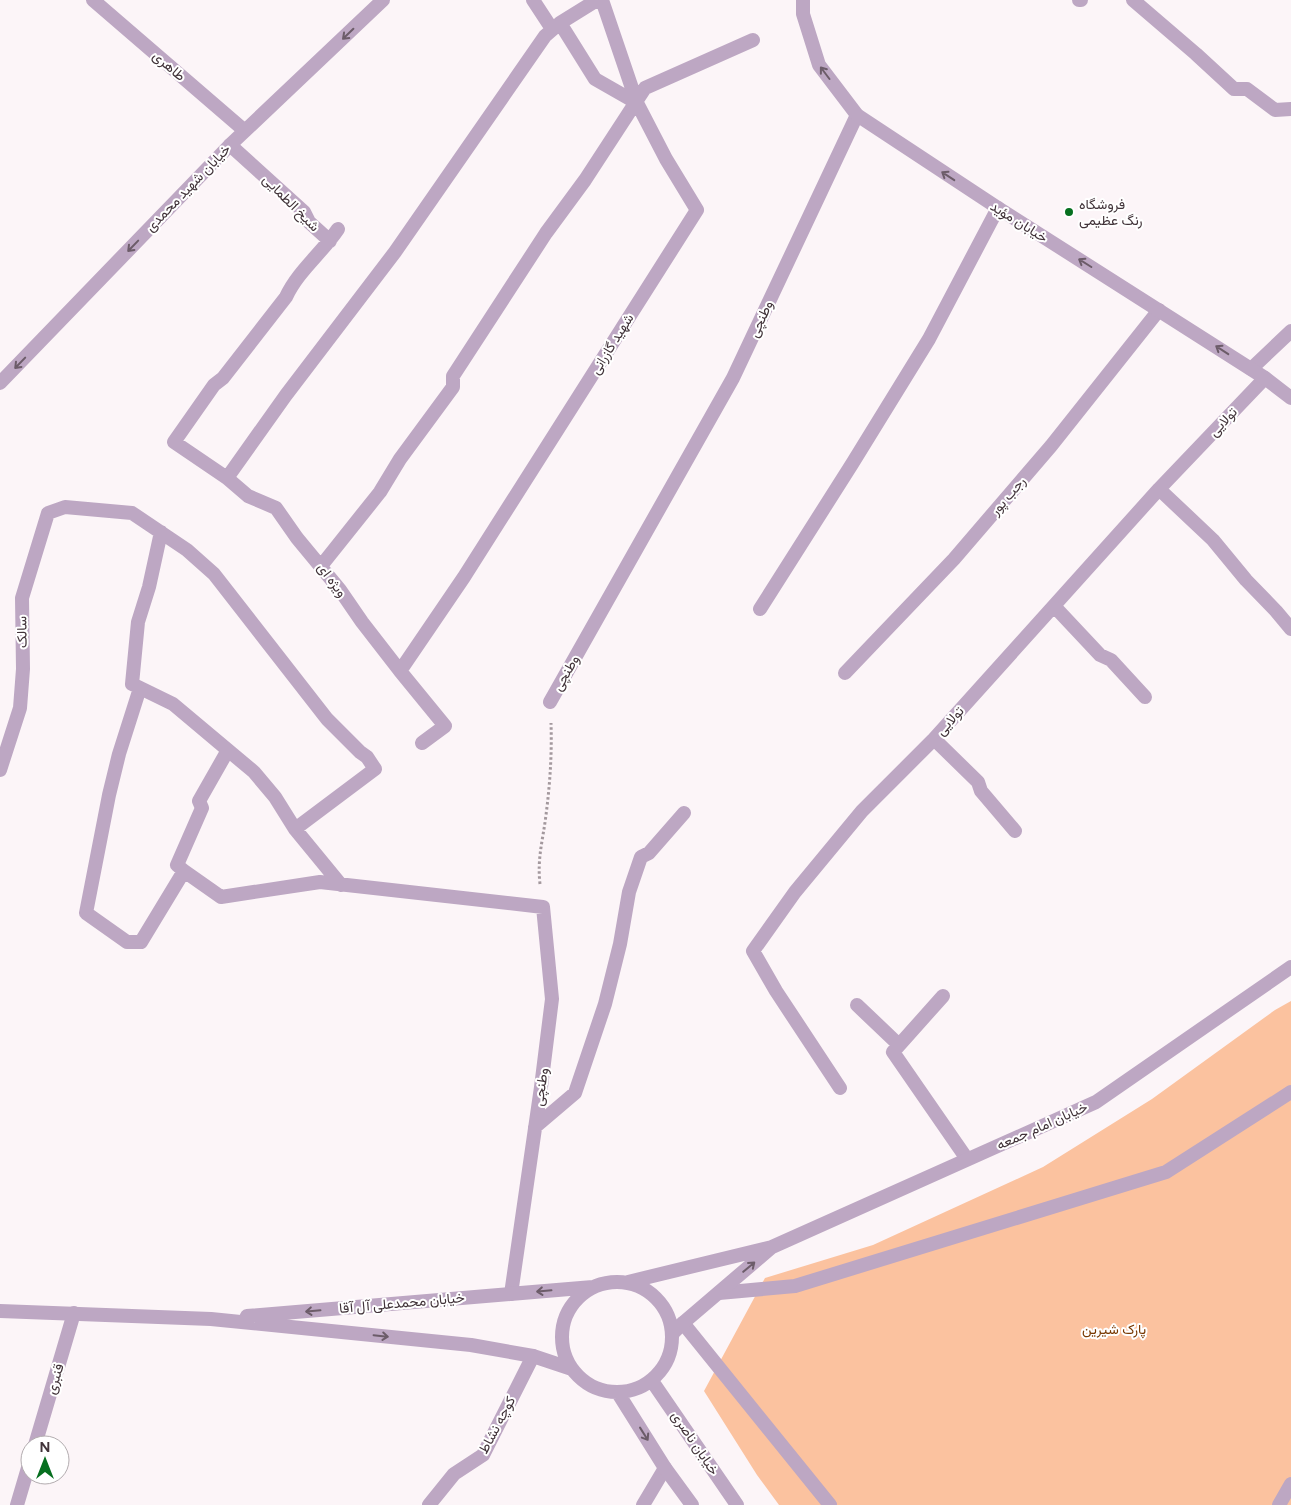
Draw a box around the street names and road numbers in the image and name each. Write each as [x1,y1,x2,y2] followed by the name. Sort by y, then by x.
[149,47,189,85] street label: طاهری
[142,141,234,235] street label: خیابان شهید محمدی
[258,171,323,236] street label: شیخ الطمایی
[987,198,1051,246] street label: خیابان مؤید
[745,298,778,341] street label: وطنچی
[587,310,637,378] street label: شهید گازرانی
[1205,404,1241,440] street label: تولایی
[986,473,1030,520] street label: رجب پور
[314,559,350,601] street label: ویژه ای
[13,616,31,648] street label: سالک
[549,652,584,695] street label: وطنچی
[932,703,968,739] street label: تولایی
[530,1067,553,1107] street label: وطنچی
[994,1098,1090,1154] street label: خیابان امام جمعه
[338,1289,466,1318] street label: خیابان محمدعلی آل آقا
[42,1362,68,1396] street label: قنبری
[475,1393,520,1457] street label: کوچه نشاط
[667,1408,723,1478] street label: خیابان ناصری

